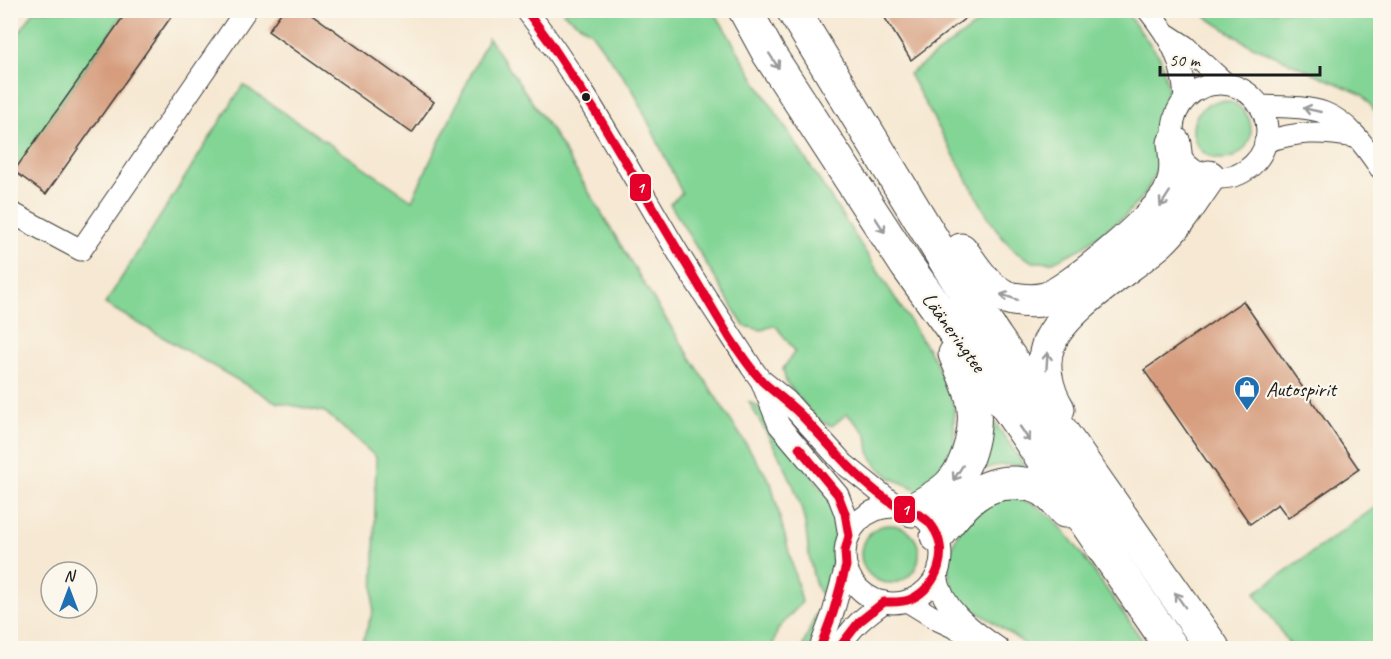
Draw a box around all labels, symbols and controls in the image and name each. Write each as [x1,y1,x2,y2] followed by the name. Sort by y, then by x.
[1160,39,1320,77] scale bar
[1169,49,1202,71] text: 50 m
[768,52,780,69] one-way arrow
[580,91,592,103] unlabelled marker
[1303,104,1322,116] one-way arrow
[629,173,652,202] line badge: 1
[636,178,645,198] text: 1
[1158,190,1170,207] one-way arrow
[874,216,886,233] one-way arrow
[916,287,993,379] street label: Lääneringtee
[1000,290,1018,301] one-way arrow
[1041,352,1052,371] one-way arrow
[1232,374,1262,412] shop icon: Autospirit
[1266,376,1338,402] place label: Autospirit
[1019,425,1031,442] one-way arrow
[952,464,964,481] one-way arrow
[893,495,916,524] line badge: 1
[901,500,910,520] text: 1
[39,560,99,620] north arrow
[64,566,77,586] text: N
[1174,593,1186,609] one-way arrow

